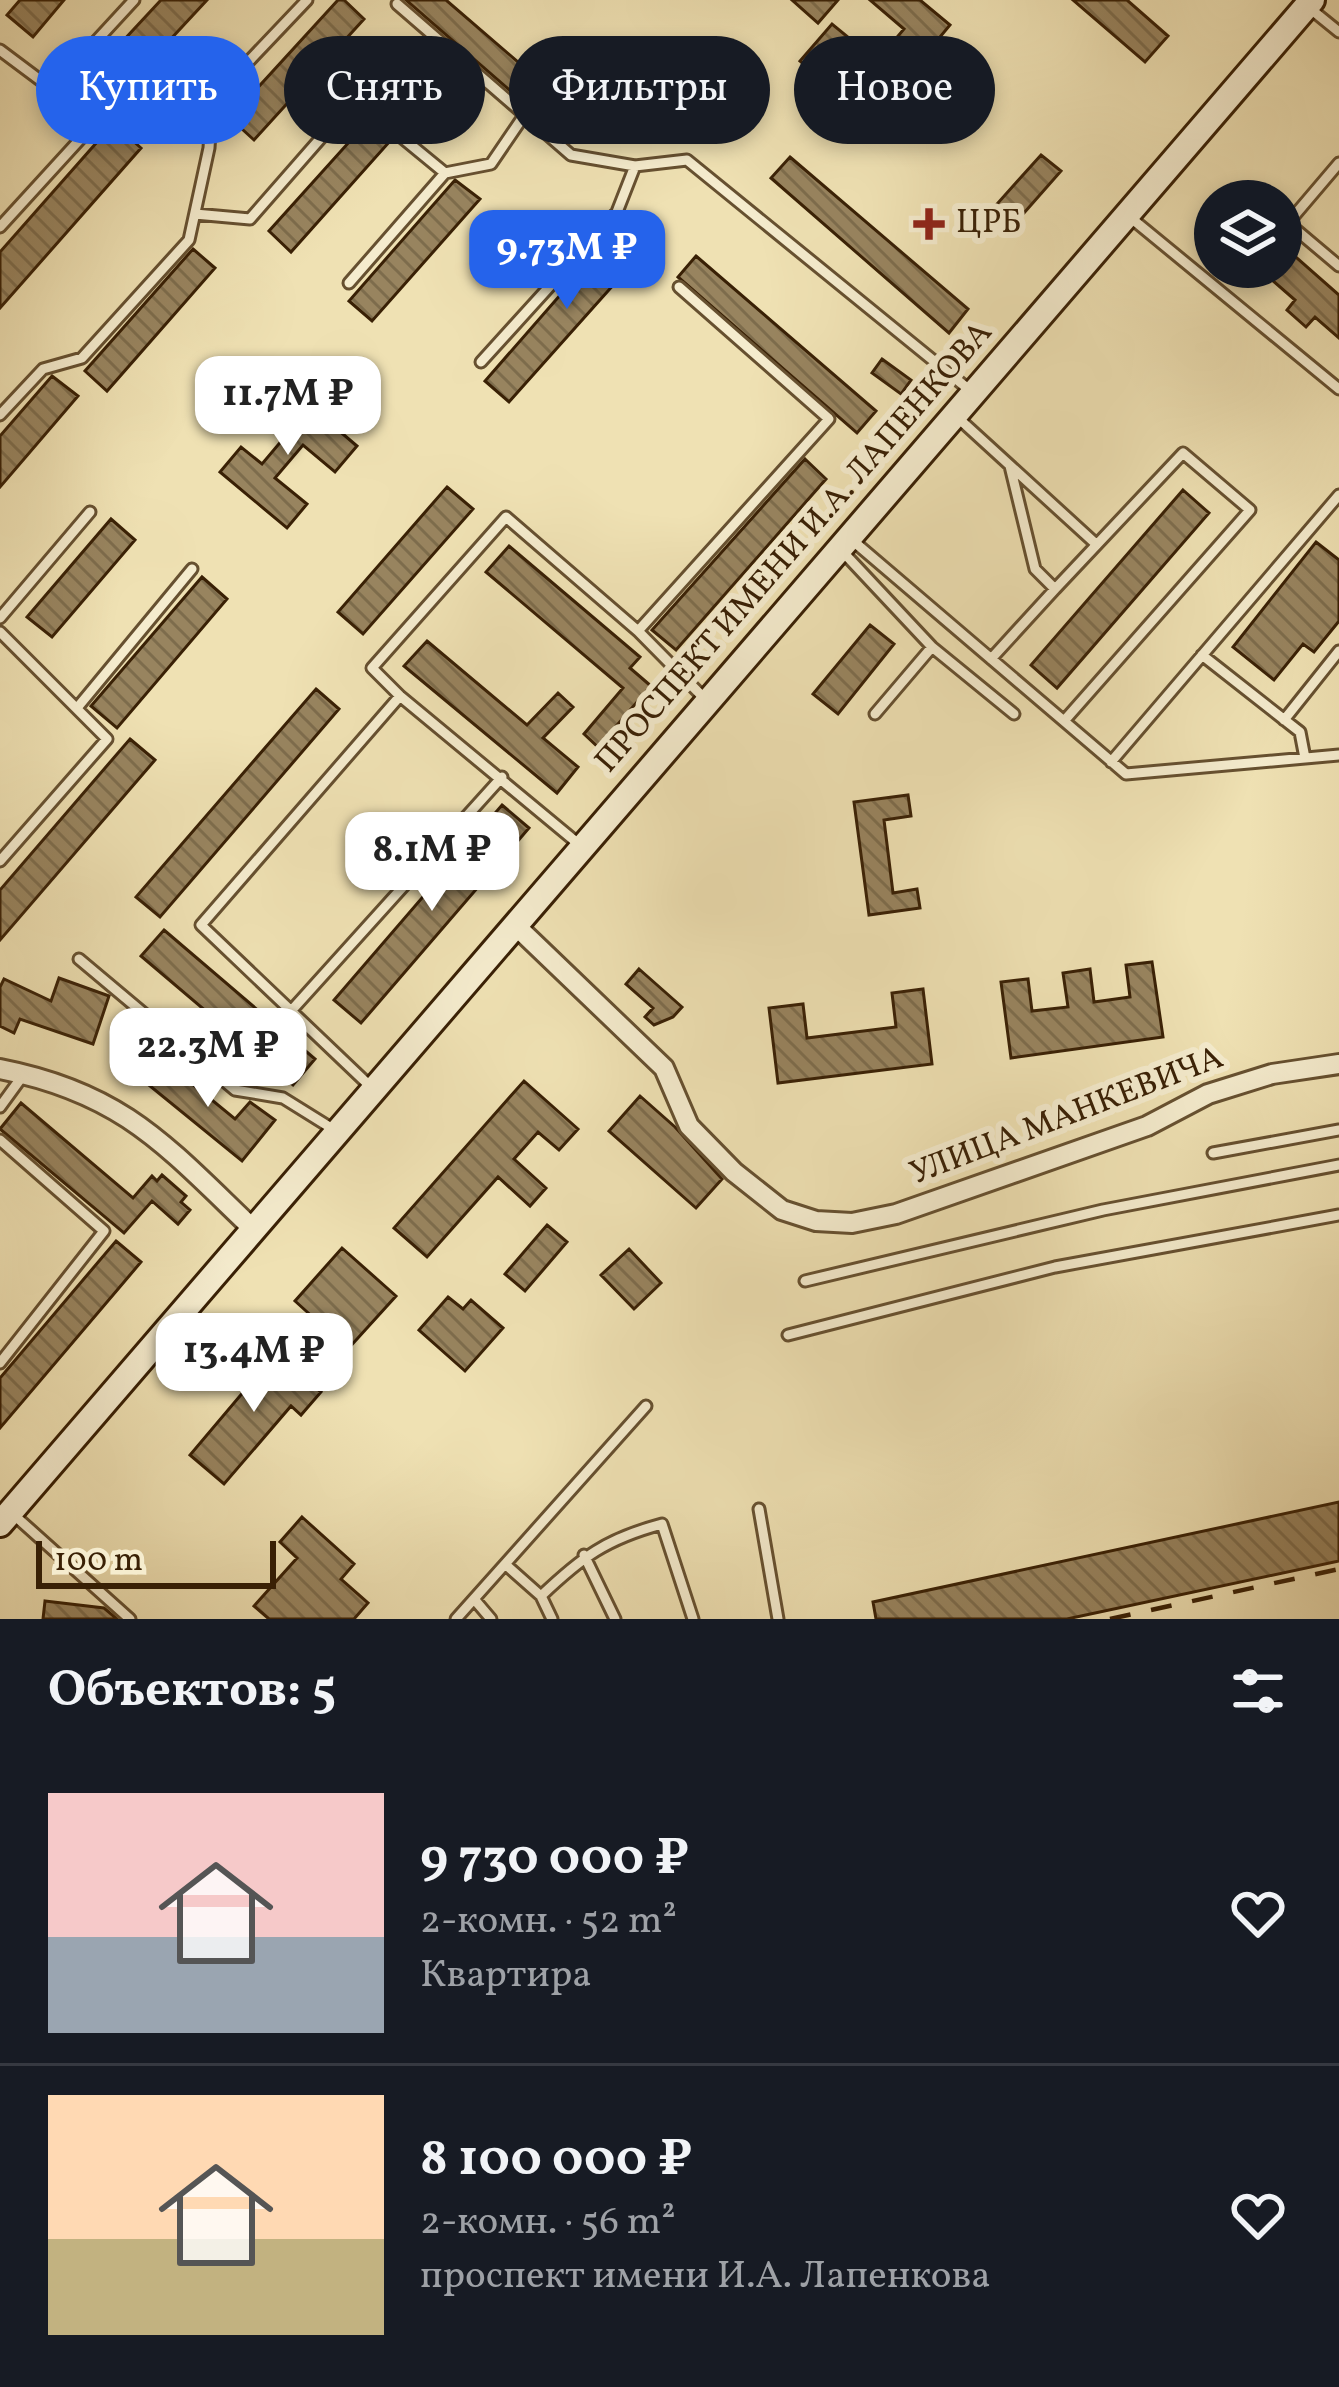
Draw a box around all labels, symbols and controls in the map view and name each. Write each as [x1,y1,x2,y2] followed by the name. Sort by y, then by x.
[36,36,260,144] chip: Купить
[284,36,485,144] chip: Снять
[509,36,770,144] chip: Фильтры
[794,36,995,144] chip: Новое
[1194,180,1302,288] map controls
[1194,180,1302,288] button: layers
[956,201,1022,247] place label: ЦРБ
[913,208,945,240] marker: ЦРБ
[456,210,678,312] pin: 9.73M ₽
[496,222,638,276] text: 9.73M ₽
[586,312,1004,784] street label: ПРОСПЕКТ ИМЕНИ И.А. ЛАПЕНКОВА
[177,356,399,458] pin: 11.7M ₽
[222,368,354,422] text: 11.7M ₽
[334,812,530,914] pin: 8.1M ₽
[372,824,492,878] text: 8.1M ₽
[97,1008,319,1110] pin: 22.3M ₽
[136,1020,280,1074] text: 22.3M ₽
[904,1036,1230,1198] street label: УЛИЦА МАНКЕВИЧА
[143,1313,365,1415] pin: 13.4M ₽
[183,1325,325,1379] text: 13.4M ₽
[36,1535,276,1588] scale bar
[54,1539,143,1585] text: 100 m
[48,1656,336,1727] text: Объектов: 5
[1225,1658,1291,1724] icon: filters
[420,1824,689,1895] text: 9 730 000 ₽
[144,1841,288,1985] icon: home
[1225,1880,1291,1946] icon: heart
[420,1895,677,1949] text: 2-комн. · 52 m²
[420,1949,592,2003] text: Квартира
[420,2125,692,2196] text: 8 100 000 ₽
[144,2143,288,2287] icon: home
[1225,2182,1291,2248] icon: heart
[420,2196,676,2250] text: 2-комн. · 56 m²
[420,2250,991,2304] text: проспект имени И.А. Лапенкова

